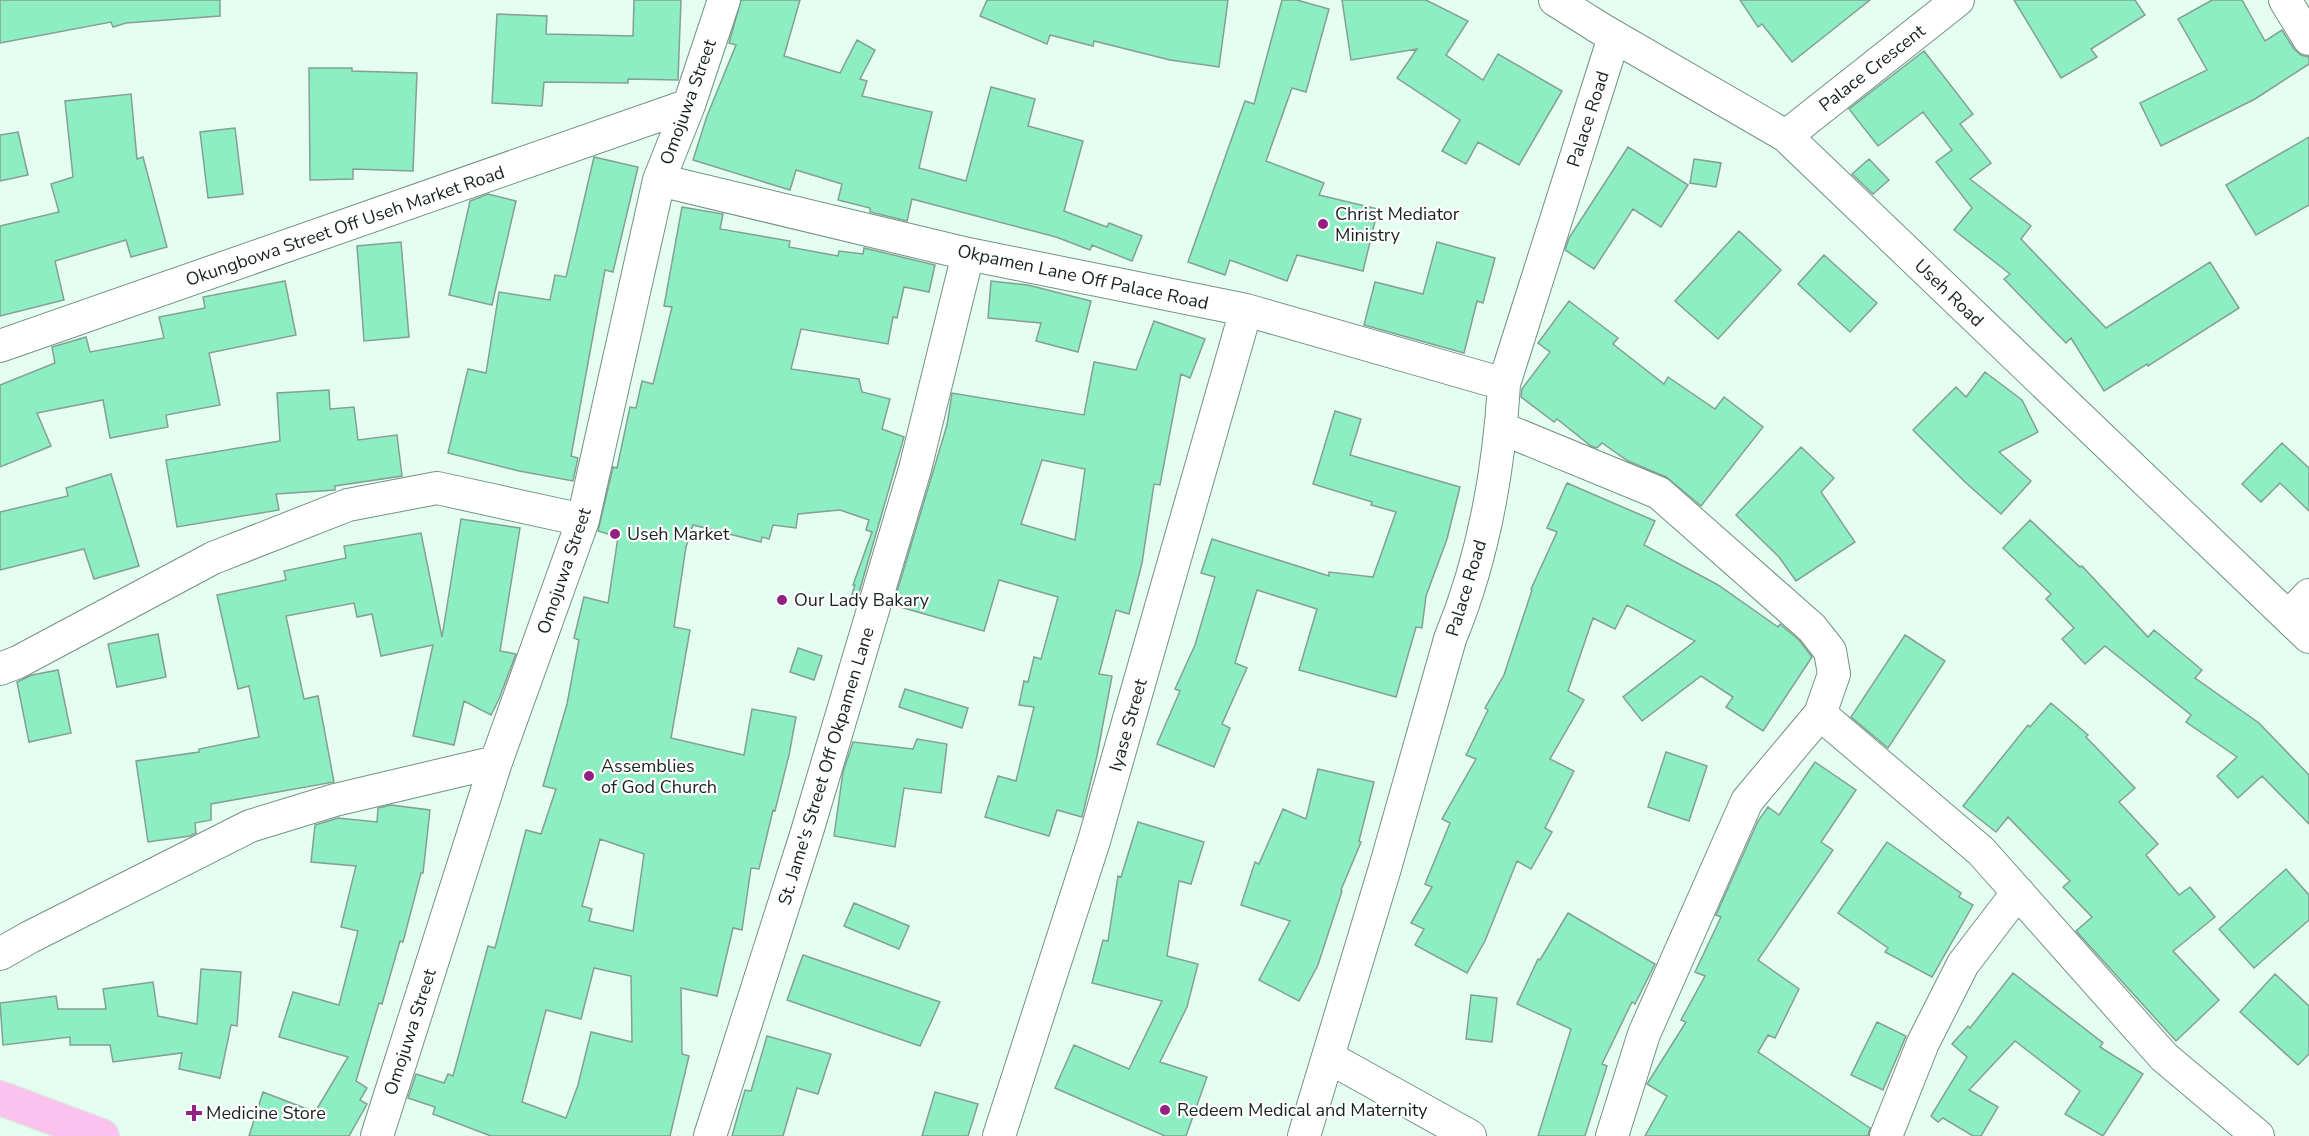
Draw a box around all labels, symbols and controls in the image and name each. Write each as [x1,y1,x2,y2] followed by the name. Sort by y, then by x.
[1814,19,1931,117] street label: Palace Crescent
[654,35,722,168] street label: Omojuwa Street
[1561,68,1615,170] street label: Palace Road
[182,160,508,292] street label: Okungbowa Street Off Useh Market Road
[1335,202,1460,247] place label: Christ Mediator Ministry
[1316,217,1330,231] marker: Christ Mediator Ministry
[955,239,1211,315] street label: Okpamen Lane Off Palace Road
[1909,254,1989,332] street label: Useh Road
[531,504,597,637] street label: Omojuwa Street
[627,522,730,546] place label: Useh Market
[608,527,622,541] marker: Useh Market
[1440,537,1492,639] street label: Palace Road
[794,588,930,612] place label: Our Lady Bakary
[775,593,789,607] marker: Our Lady Bakary
[772,624,880,908] street label: St. Jame's Street Off Okpamen Lane
[1103,675,1153,774] street label: Iyase Street
[601,754,717,799] place label: Assemblies of God Church
[582,769,596,783] marker: Assemblies of God Church
[378,965,442,1098] street label: Omojuwa Street
[1177,1098,1428,1122] place label: Redeem Medical and Maternity
[206,1101,326,1125] place label: Medicine Store
[1158,1103,1172,1117] marker: Redeem Medical and Maternity
[187,1106,201,1120] marker: Medicine Store

